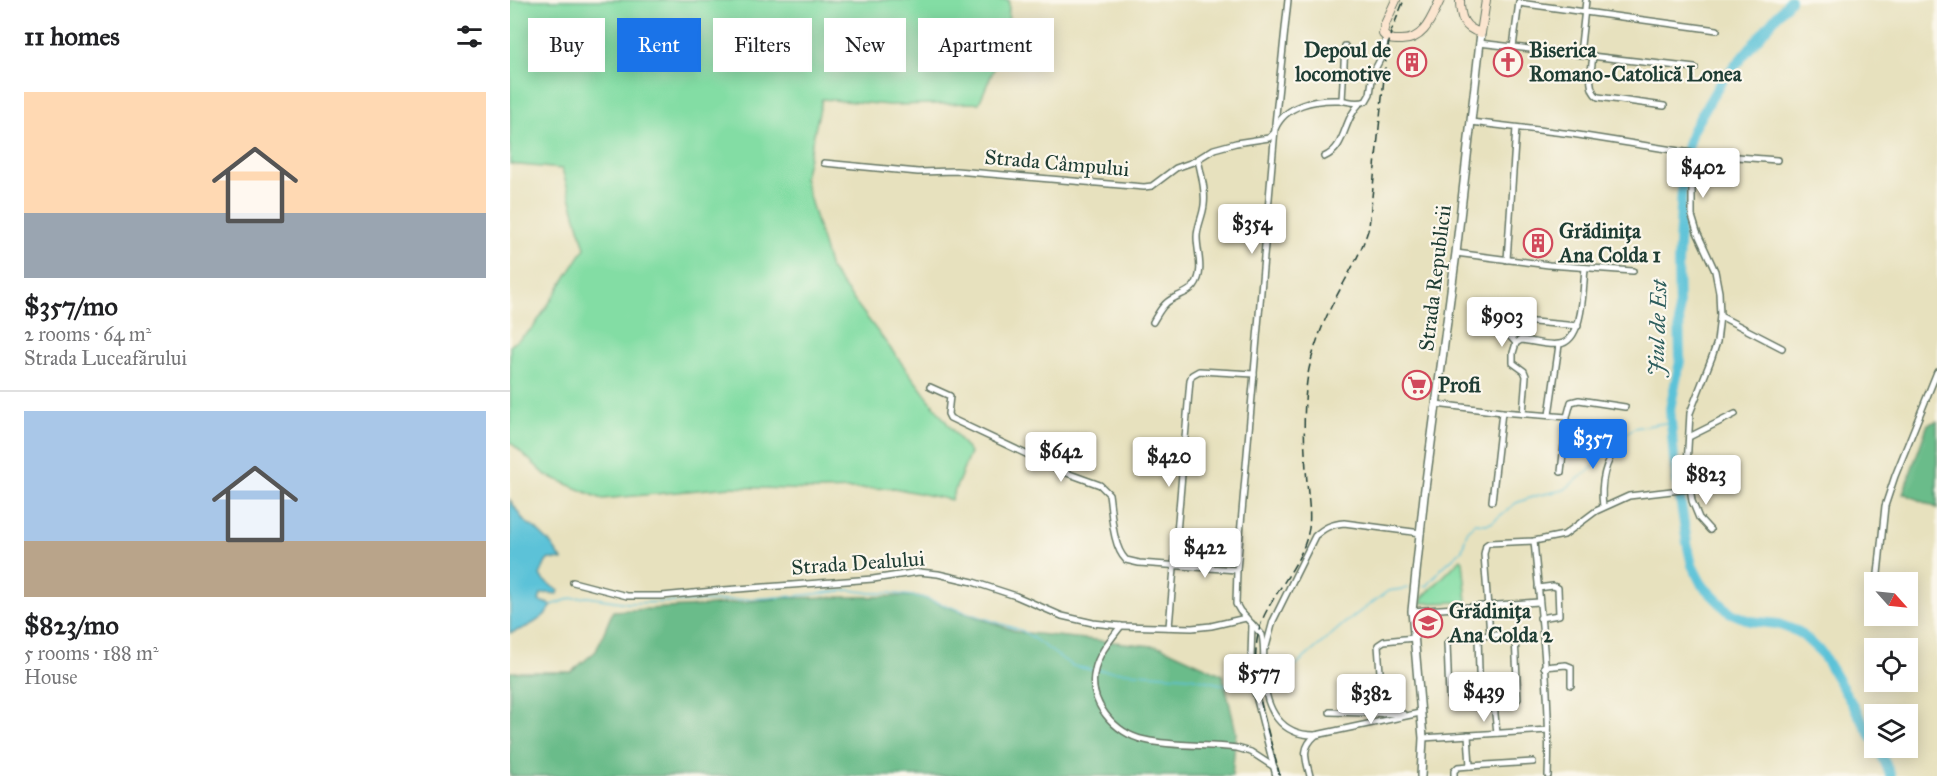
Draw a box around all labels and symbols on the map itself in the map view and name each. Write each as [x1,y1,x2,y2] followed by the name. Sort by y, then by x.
[1294,37,1391,87] place label: Depoul de locomotive
[1529,37,1743,87] place label: Biserica Romano-Catolică Lonea
[1396,46,1428,78] building icon: Depoul de locomotive
[1492,46,1524,78] church icon: Biserica Romano-Catolică Lonea
[984,144,1131,182] street label: Strada Câmpului
[1667,148,1739,199] pin: $402
[1413,203,1457,353] street label: Strada Republicii
[1216,204,1288,255] pin: $354
[1557,218,1661,268] place label: Grădinița Ana Colda 1
[1522,227,1554,259] building icon: Grădinița Ana Colda 1
[1642,278,1673,379] water label: Jiul de Est
[1466,297,1538,348] pin: $903
[1401,369,1433,401] supermarket icon: Profi
[1438,372,1481,398] place label: Profi
[1557,419,1629,470] pin: $357
[1025,432,1097,483] pin: $642
[1133,437,1205,488] pin: $420
[1670,455,1742,506] pin: $823
[1169,528,1241,579] pin: $422
[790,545,926,581] street label: Strada Dealului
[1864,572,1918,626] north arrow
[1447,598,1553,648] place label: Grădinița Ana Colda 2
[1412,607,1444,639] school or university icon: Grădinița Ana Colda 2
[1223,654,1295,705] pin: $577
[1448,672,1520,723] pin: $439
[1335,674,1407,725] pin: $382

